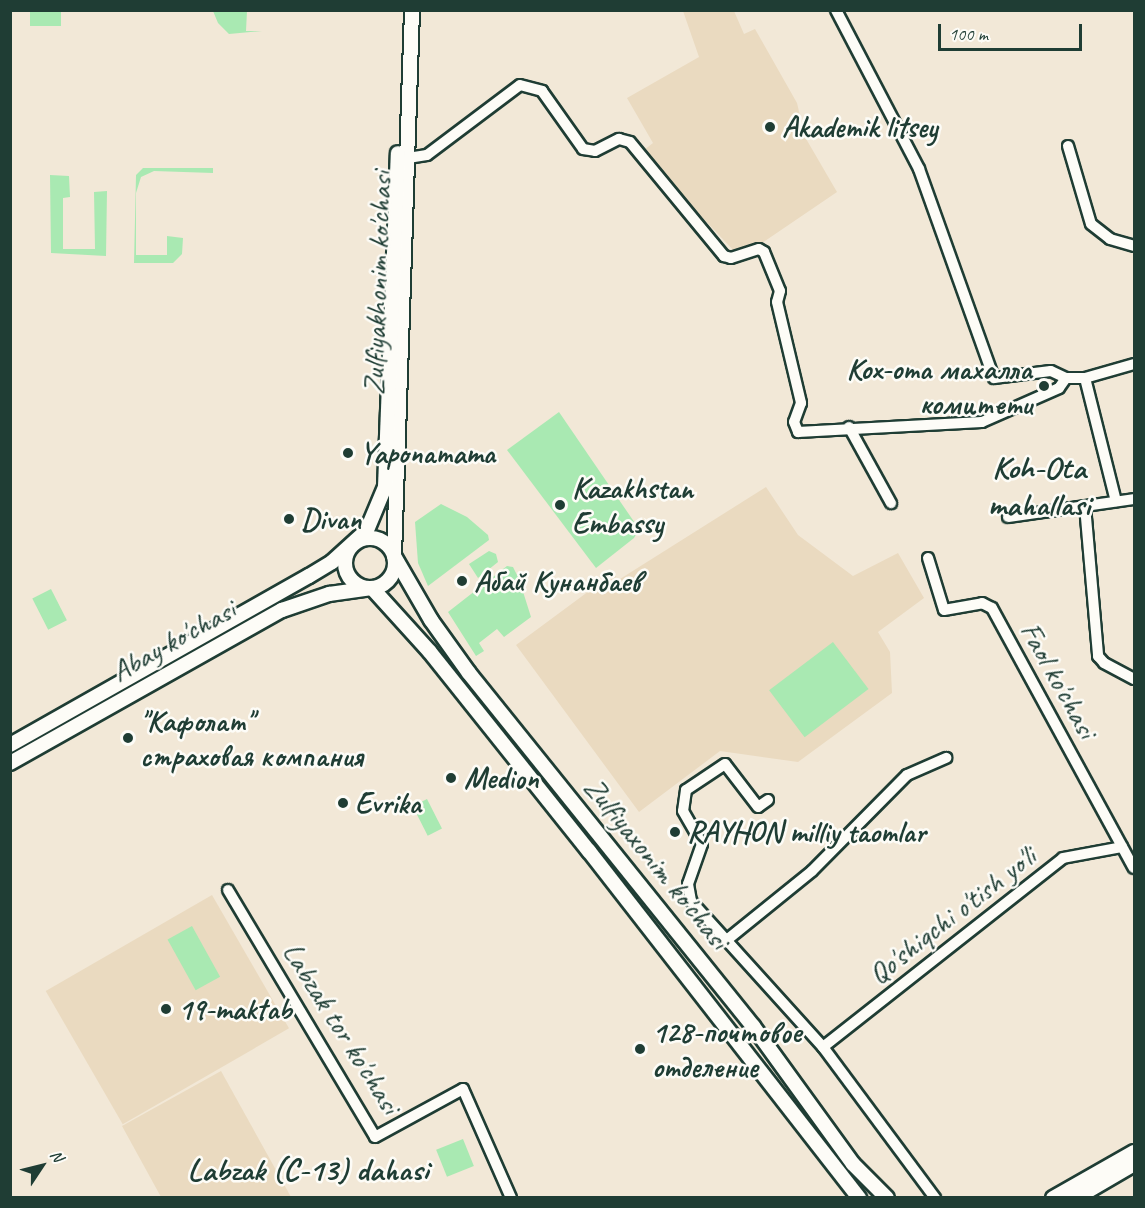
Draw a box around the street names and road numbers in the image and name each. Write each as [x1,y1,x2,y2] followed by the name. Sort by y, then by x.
[355,170,399,396] street label: Zulfiyakhonim ko'chasi
[104,591,242,689] street label: Abay ko'chasi
[1012,616,1106,744] street label: Faol ko'chasi
[576,770,738,956] street label: Zulfiyaxonim ko'chasi
[861,838,1043,992] street label: Qo'shiqchi o'tish yo'li
[275,935,409,1121] street label: Labzak tor ko'chasi

